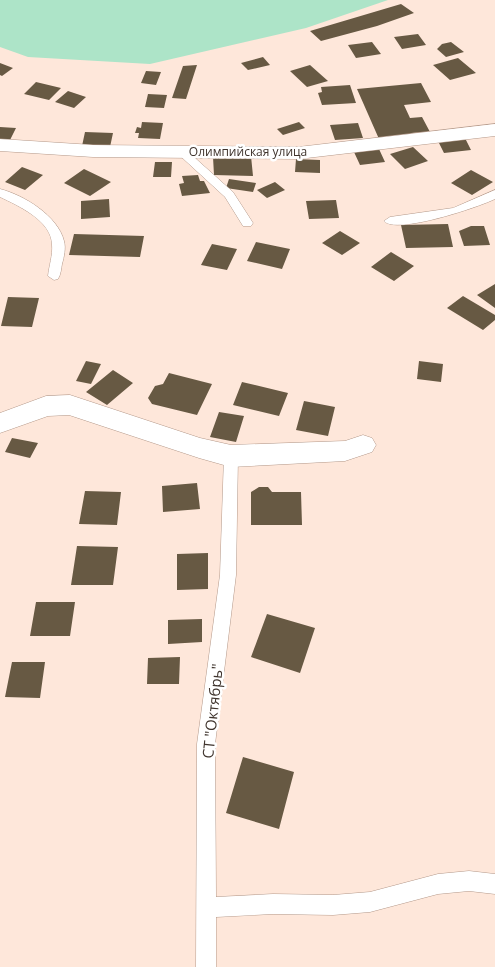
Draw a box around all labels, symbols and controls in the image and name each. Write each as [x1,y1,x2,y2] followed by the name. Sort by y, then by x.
[189,143,307,160] street label: Олимпийская улица
[197,663,227,759] street label: СТ "Октябрь"

